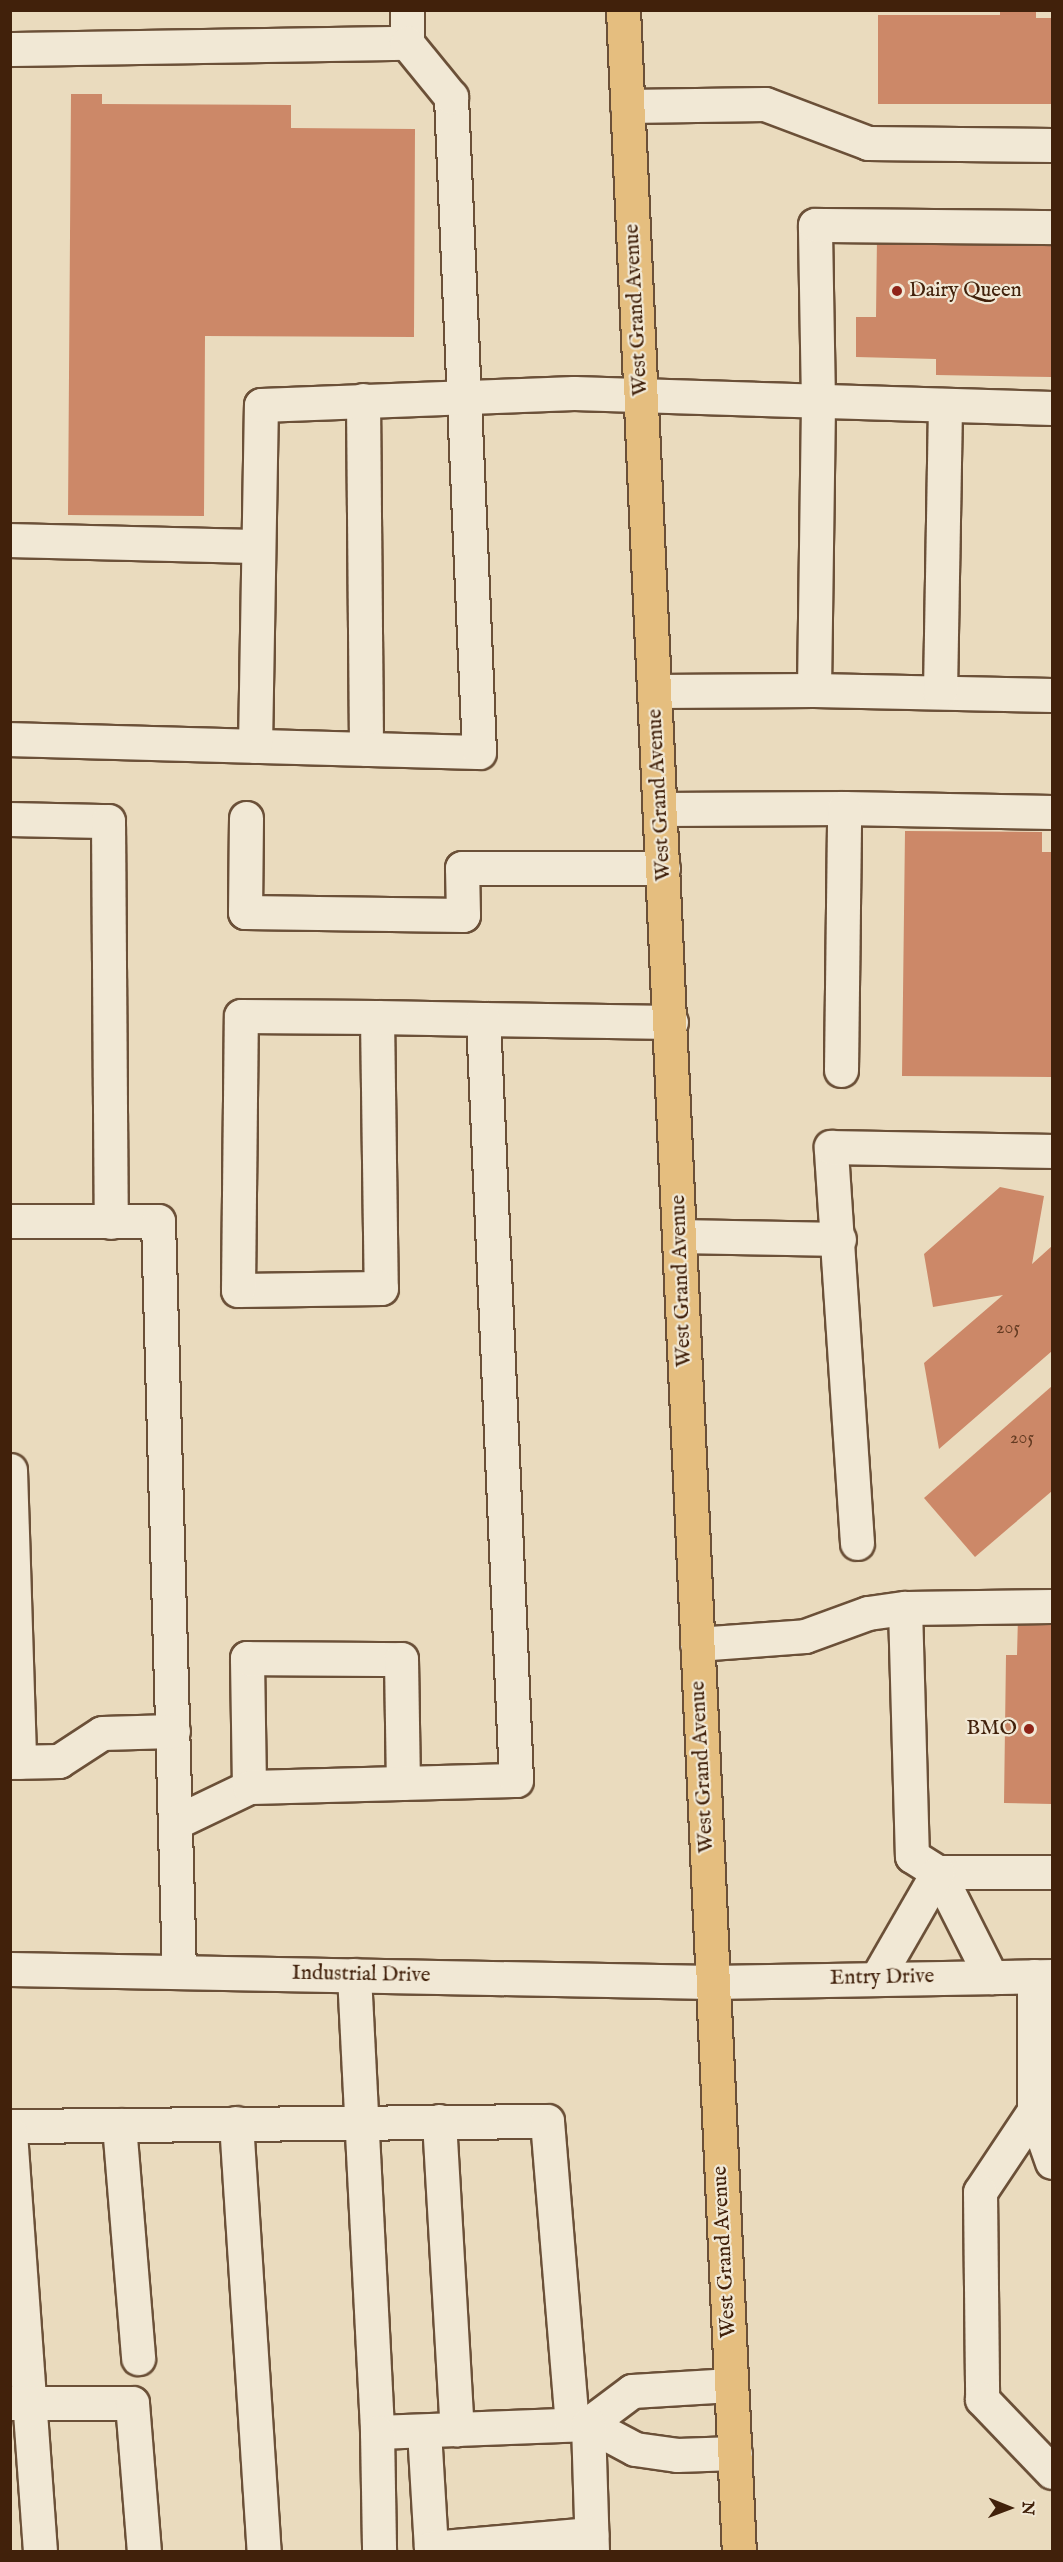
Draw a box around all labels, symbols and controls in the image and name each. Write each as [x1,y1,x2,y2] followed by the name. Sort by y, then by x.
[620,223,654,397] street label: West Grand Avenue
[909,278,1022,304] place label: Dairy Queen
[890,284,904,298] marker: Dairy Queen
[643,708,677,882] street label: West Grand Avenue
[666,1194,698,1368] street label: West Grand Avenue
[996,1318,1020,1340] house number: 205
[1010,1428,1034,1450] house number: 205
[686,1680,720,1854] street label: West Grand Avenue
[966,1716,1017,1742] place label: BMO
[1022,1722,1036,1736] marker: BMO
[292,1961,430,1989] street label: Industrial Drive
[830,1964,934,1992] street label: Entry Drive
[708,2165,742,2339] street label: West Grand Avenue
[979,2478,1039,2538] north arrow
[1017,2501,1037,2515] text: N

